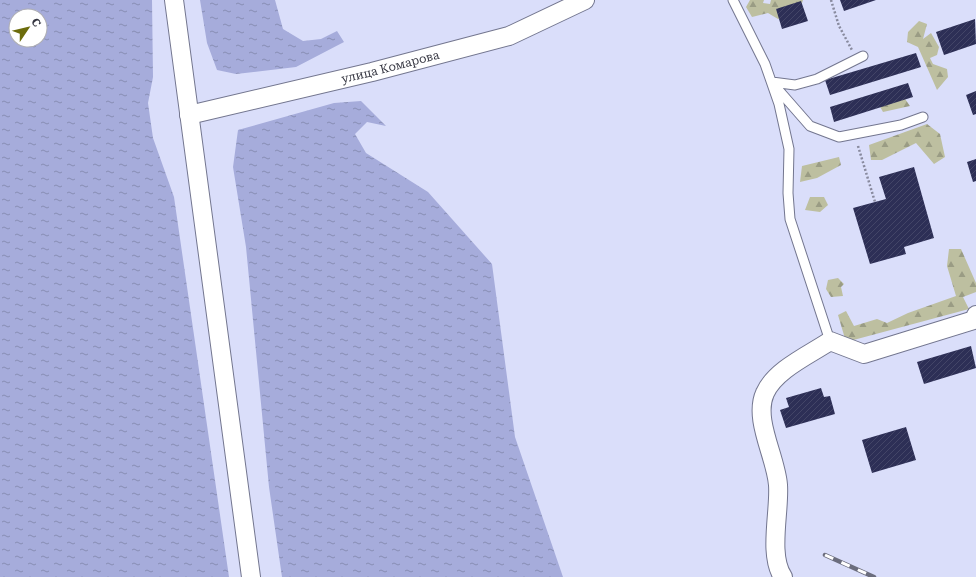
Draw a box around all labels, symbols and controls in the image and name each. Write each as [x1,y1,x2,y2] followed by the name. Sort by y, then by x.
[8,8,48,48] north arrow
[28,16,43,30] text: С
[340,48,441,86] street label: улица Комарова

